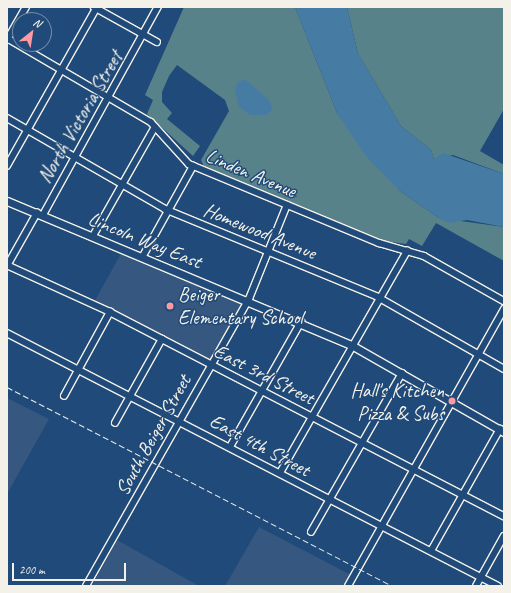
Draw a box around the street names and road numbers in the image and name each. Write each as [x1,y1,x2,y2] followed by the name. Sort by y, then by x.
[32,46,128,188] street label: North Victoria Street
[202,143,300,203] street label: Linden Avenue
[200,198,320,264] street label: Homewood Avenue
[85,206,205,274] street label: Lincoln Way East
[210,338,318,410] street label: East 3rd Street
[110,370,196,500] street label: South Beiger Street
[205,408,315,482] street label: East 4th Street

